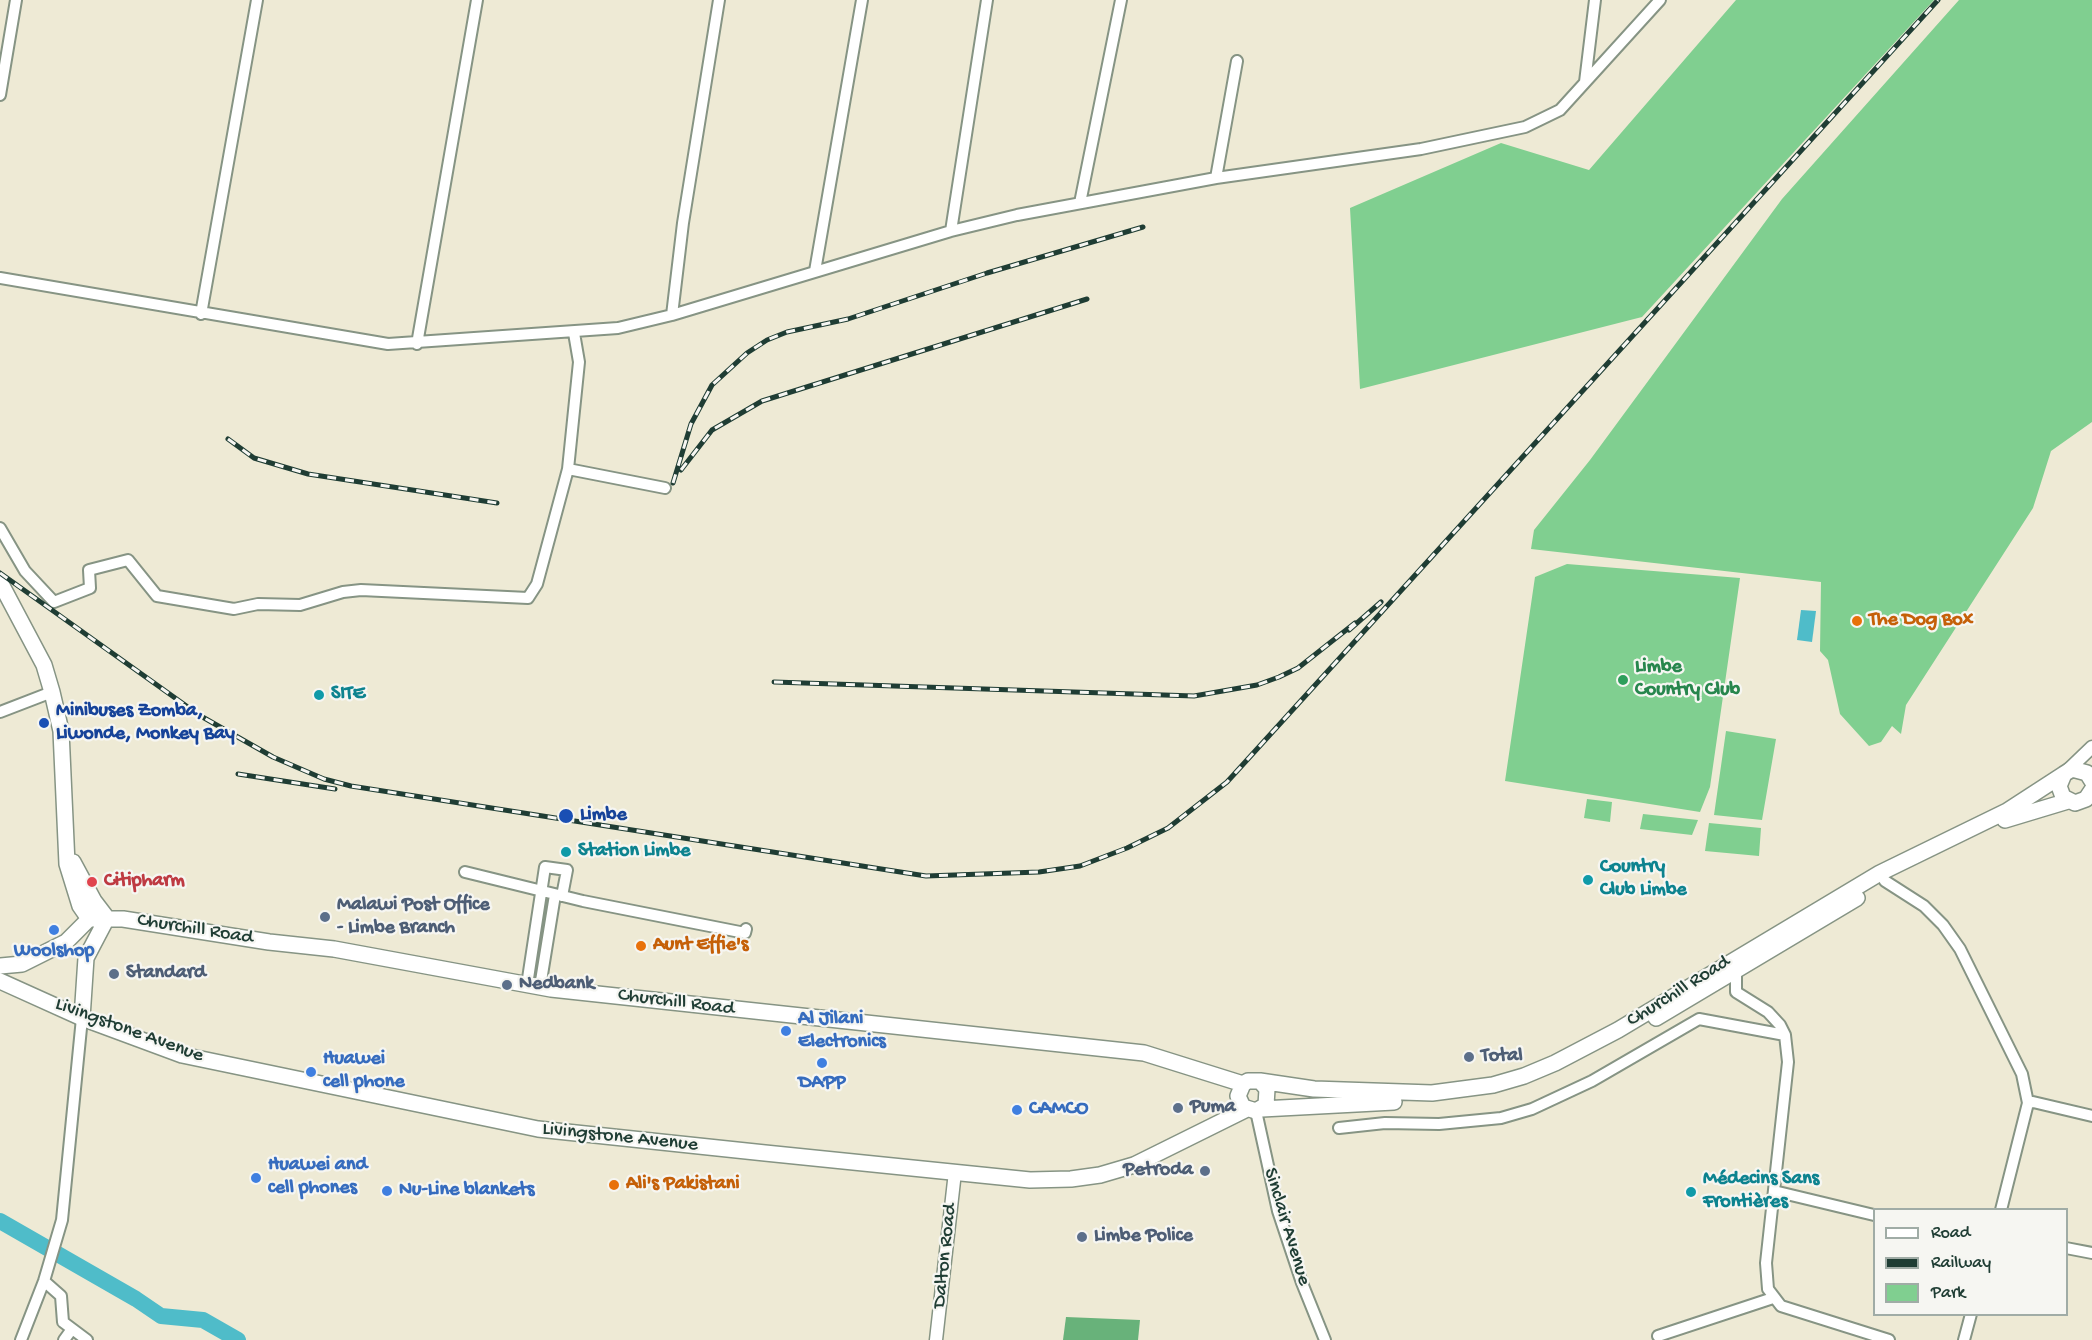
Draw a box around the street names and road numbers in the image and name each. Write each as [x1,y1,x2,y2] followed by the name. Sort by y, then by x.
[135,909,255,951] street label: Churchill Road
[1623,951,1735,1033] street label: Churchill Road
[616,984,736,1022] street label: Churchill Road
[51,993,207,1069] street label: Livingstone Avenue
[541,1118,699,1158] street label: Livingstone Avenue
[1257,1165,1315,1289] street label: Sinclair Avenue
[929,1203,963,1309] street label: Dalton Road

